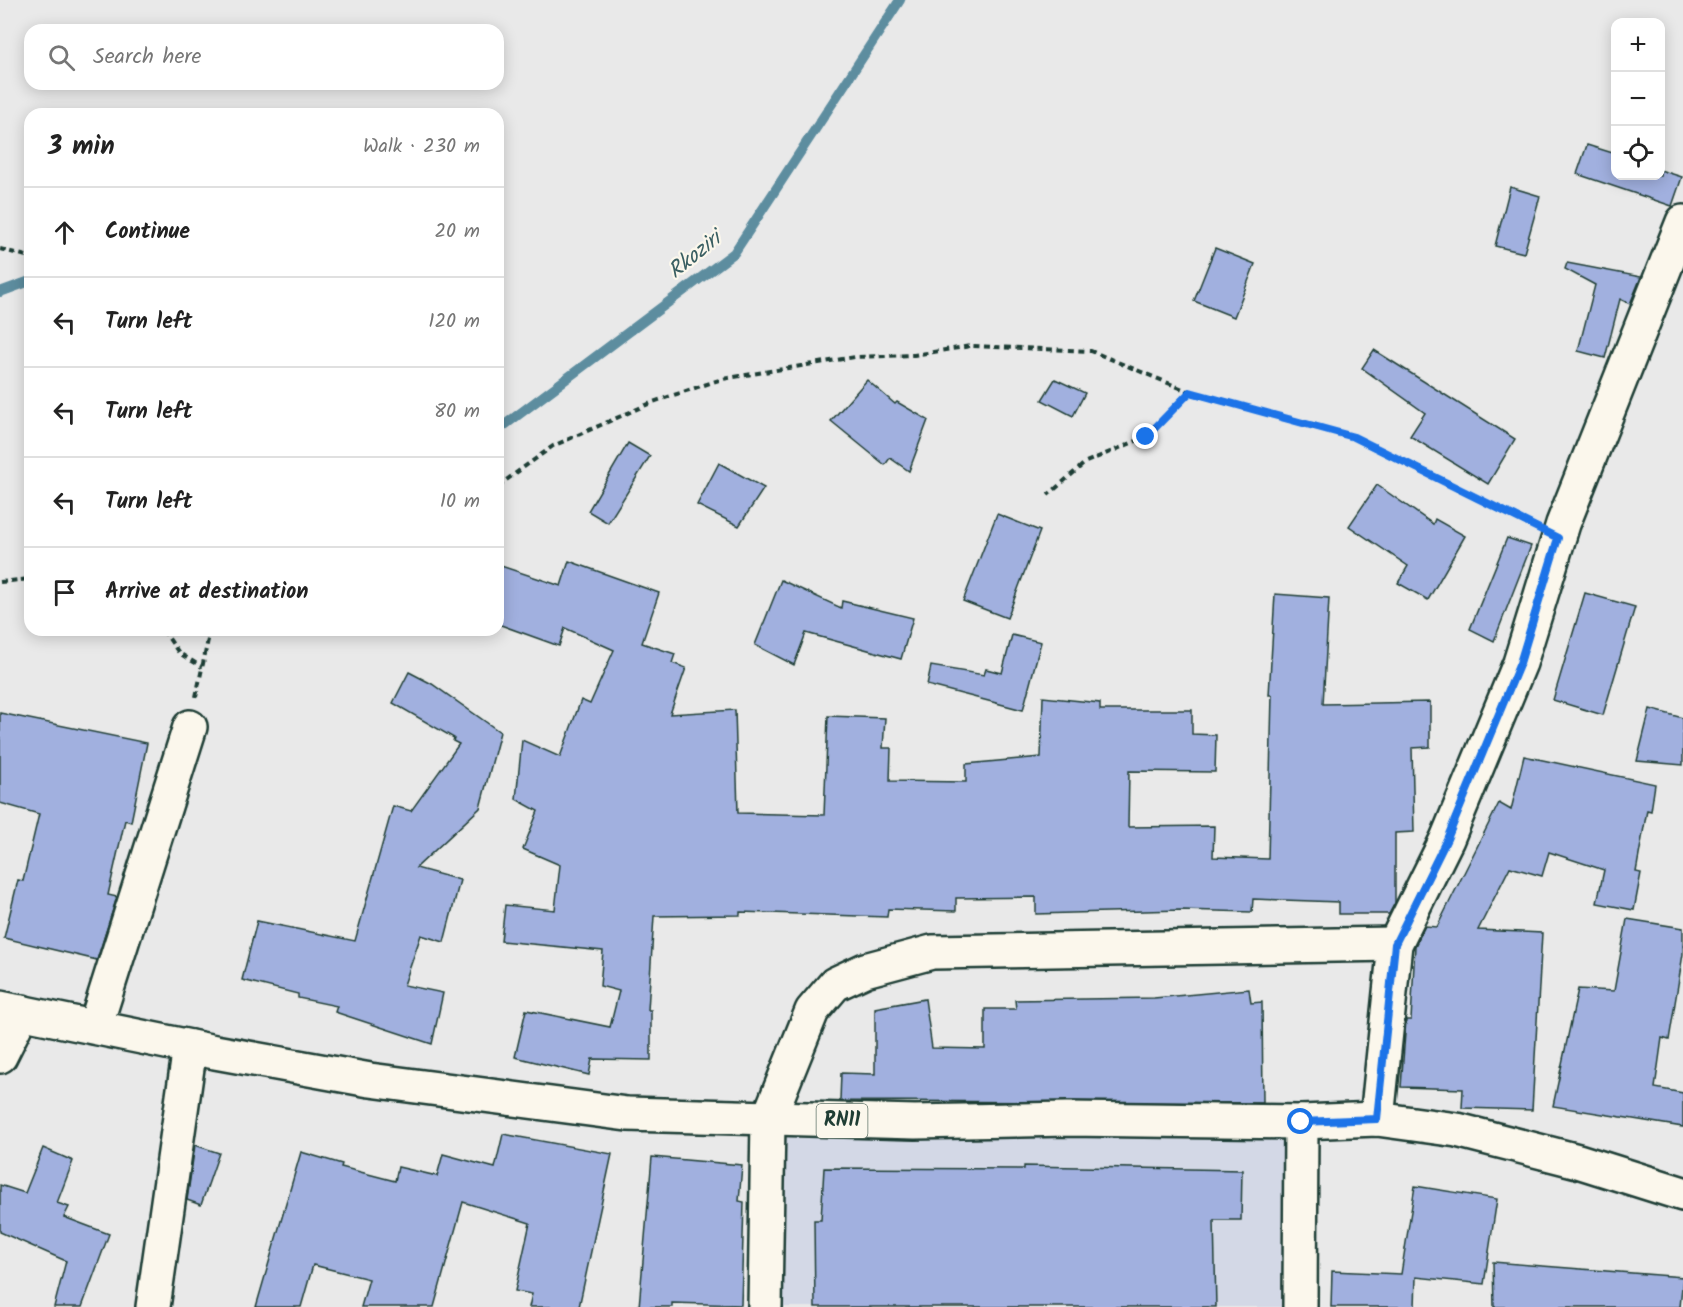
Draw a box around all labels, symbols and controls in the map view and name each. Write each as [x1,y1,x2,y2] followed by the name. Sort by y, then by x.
[1611,18,1665,180] map controls
[1611,18,1665,72] button: +
[24,24,504,90] search box
[93,40,201,75] text: Search here
[45,41,78,74] icon: search
[1611,72,1665,126] button: −
[48,126,115,168] text: 3 min
[1611,126,1665,180] button: locate
[363,131,480,163] text: Walk · 230 m
[105,215,190,250] text: Continue
[48,216,81,249] icon: ahead
[434,216,480,248] text: 20 m
[660,220,733,289] water label: Rkoziri
[105,305,192,340] text: Turn left
[48,306,81,339] icon: left
[428,306,480,338] text: 120 m
[105,395,192,430] text: Turn left
[48,396,81,429] icon: left
[434,396,480,428] text: 80 m
[1132,423,1158,449] route end
[105,485,192,520] text: Turn left
[48,486,81,519] icon: left
[440,486,480,518] text: 10 m
[105,575,308,610] text: Arrive at destination
[48,576,81,609] icon: arrive
[816,1104,868,1138] road number: RN11
[1287,1108,1313,1134] route start

